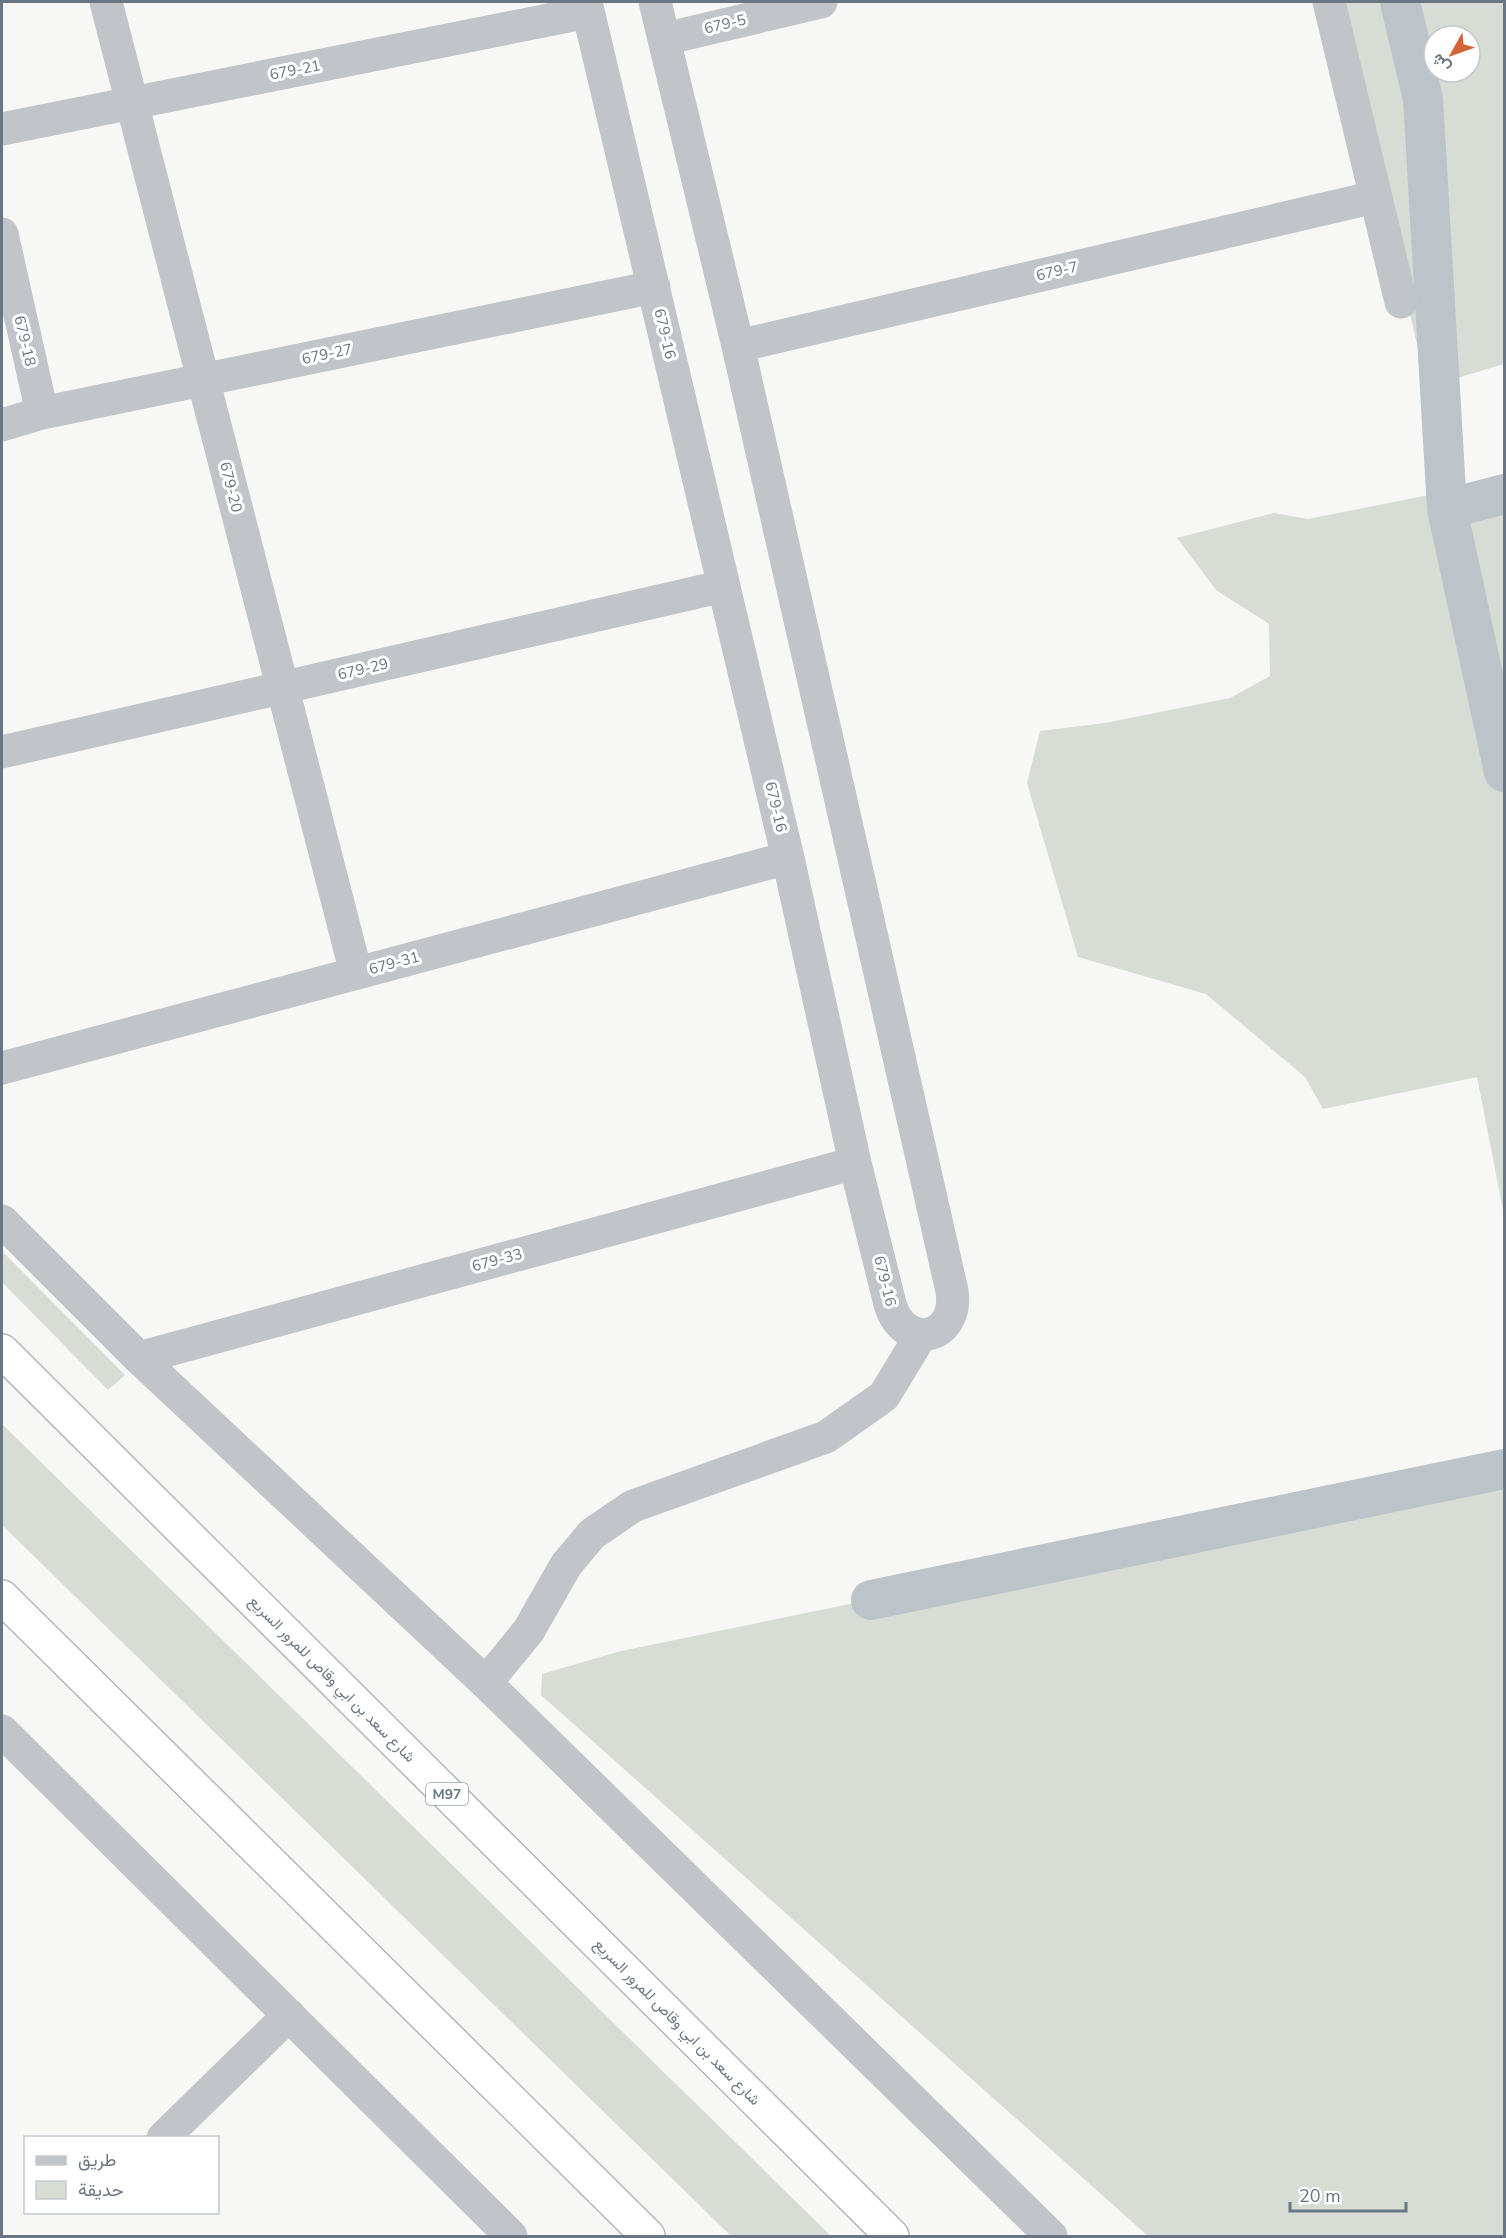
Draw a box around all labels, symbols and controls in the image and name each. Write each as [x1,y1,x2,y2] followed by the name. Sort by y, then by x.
[702,9,748,39] street label: 679-5
[1422,24,1482,84] north arrow
[1427,49,1456,77] text: ش
[268,55,322,85] street label: 679-21
[1034,256,1080,286] street label: 679-7
[649,307,681,361] street label: 679-16
[9,314,41,368] street label: 679-18
[300,339,354,369] street label: 679-27
[215,460,247,514] street label: 679-20
[336,653,390,685] street label: 679-29
[760,780,792,834] street label: 679-16
[367,947,421,979] street label: 679-31
[470,1244,524,1276] street label: 679-33
[869,1254,901,1308] street label: 679-16
[242,1591,420,1769] street label: شارع سعد بن ابي وقاص للمرور السريع
[426,1783,468,1805] road number: M97
[587,1934,765,2112] street label: شارع سعد بن ابي وقاص للمرور السريع
[24,2136,219,2214] legend
[78,2148,116,2172] text: طريق
[1290,2175,1406,2213] scale bar
[78,2178,124,2202] text: حديقة
[1299,2184,1341,2208] text: 20 m

